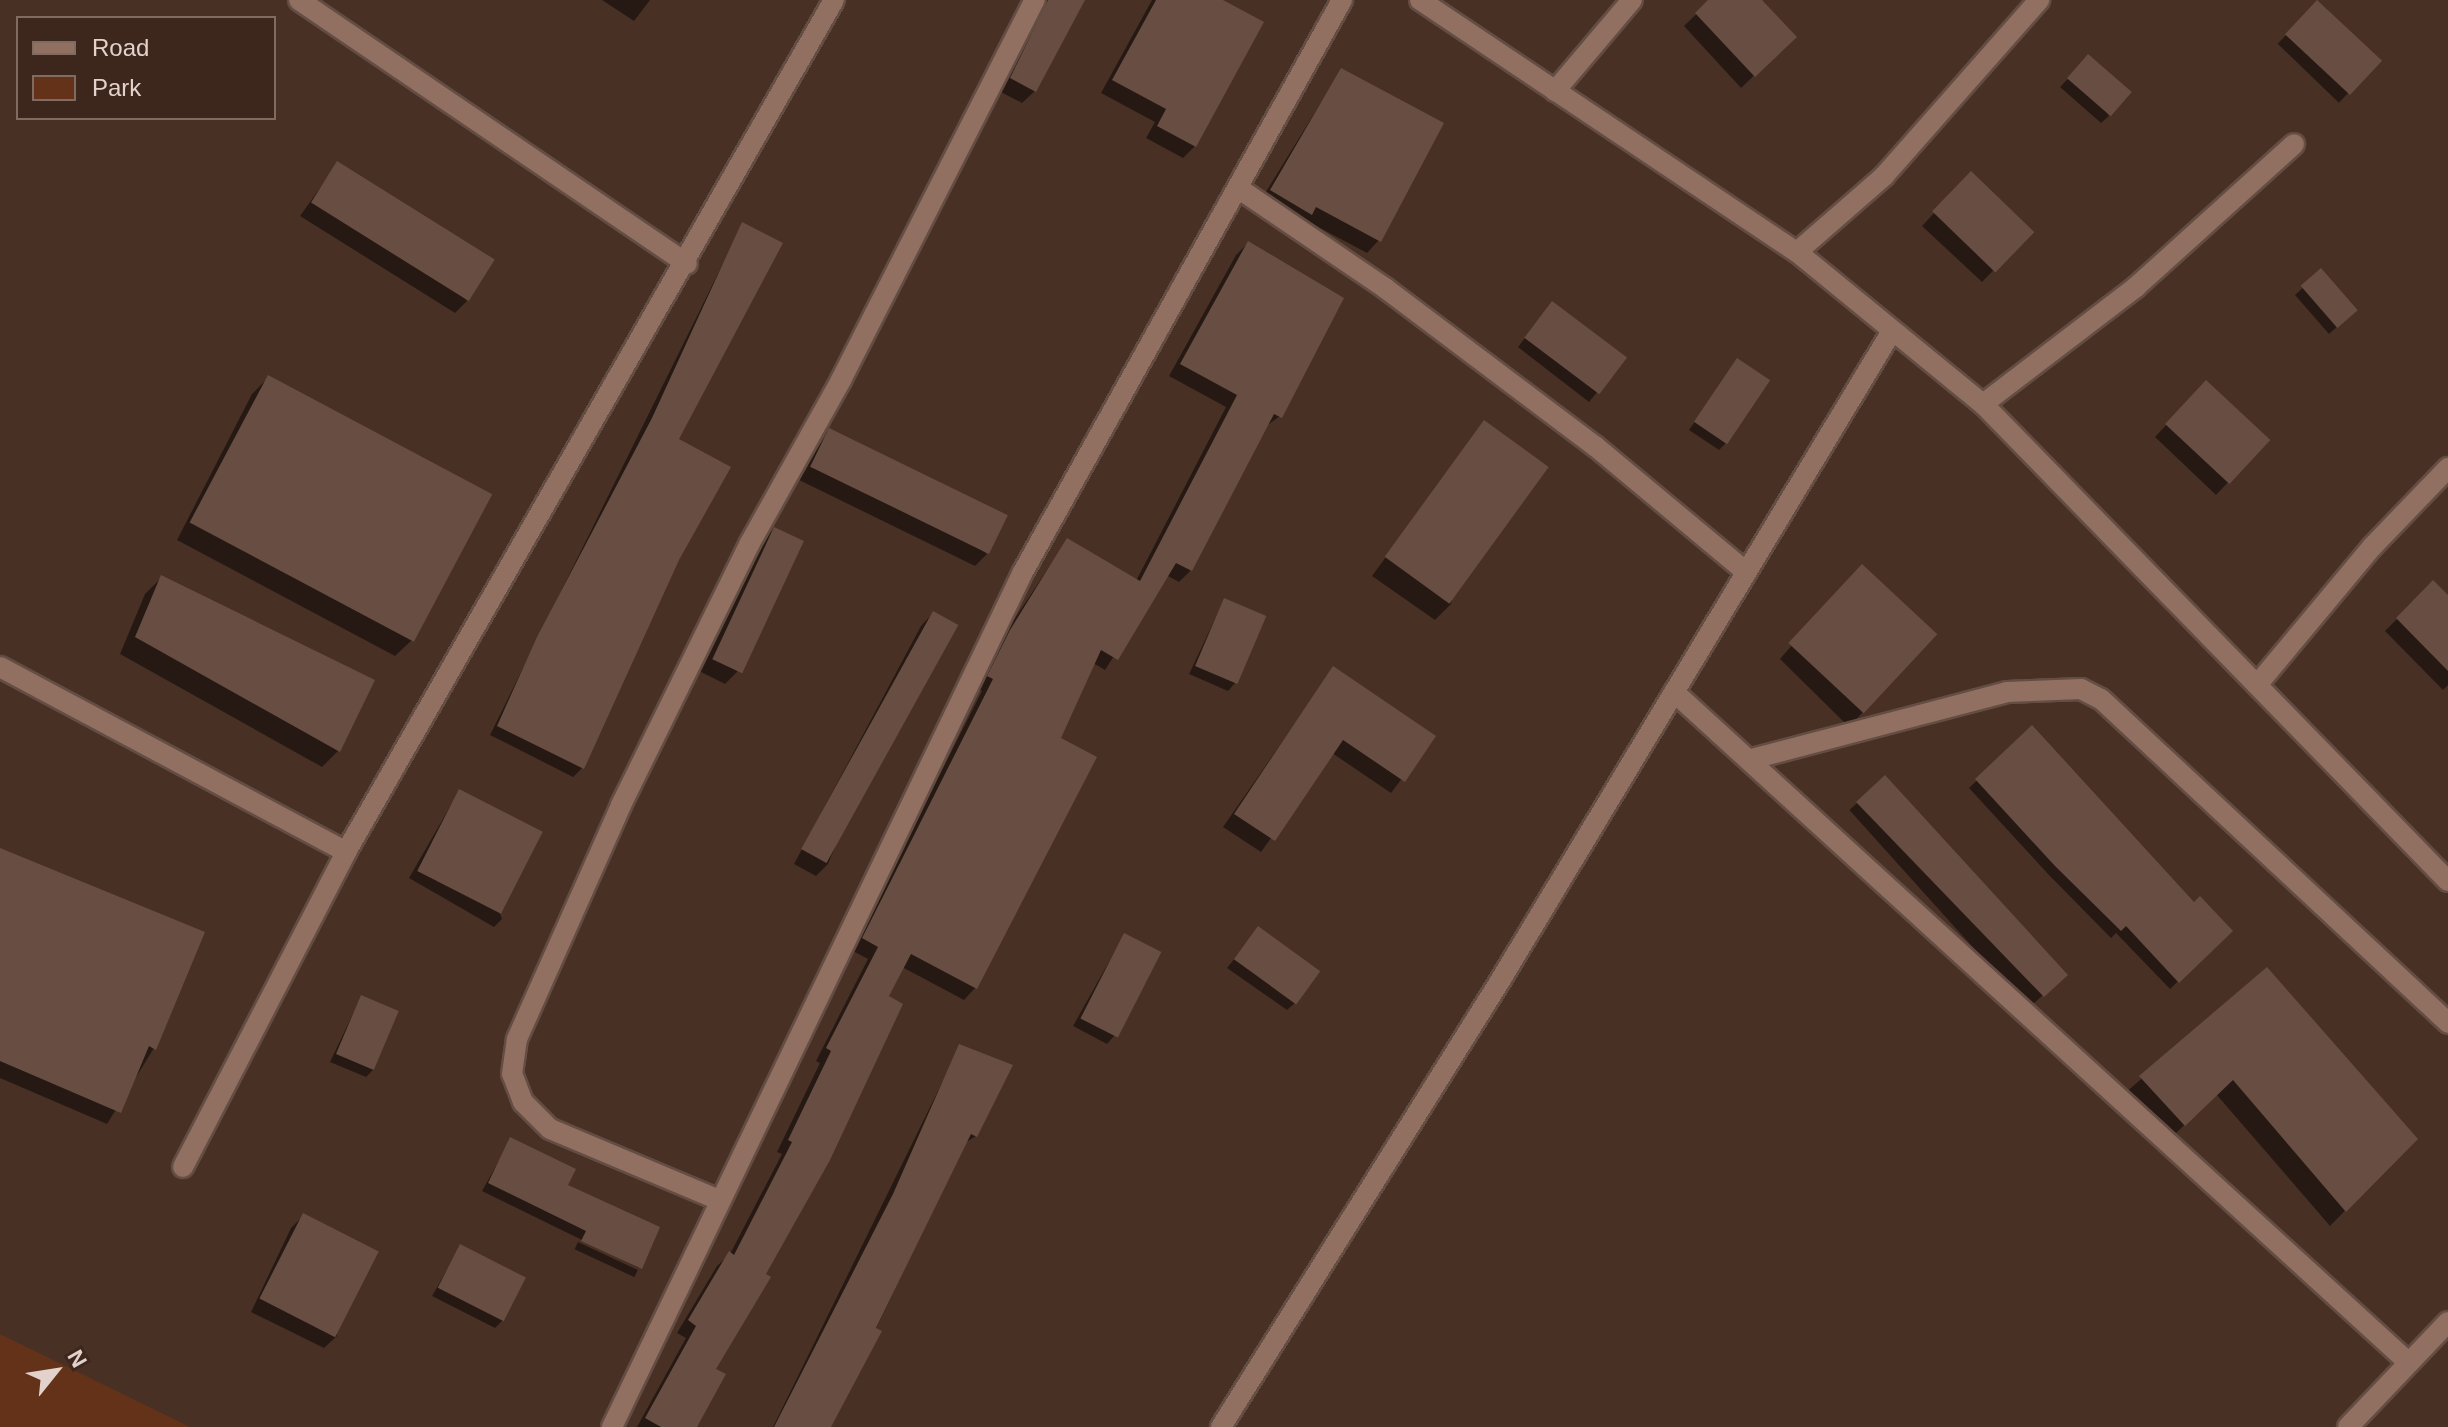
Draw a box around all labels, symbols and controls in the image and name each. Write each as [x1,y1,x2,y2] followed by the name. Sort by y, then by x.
[16,16,276,120] legend
[92,34,149,61] text: Road
[92,74,141,101] text: Park
[16,1331,96,1411] north arrow
[62,1346,92,1372] text: N

